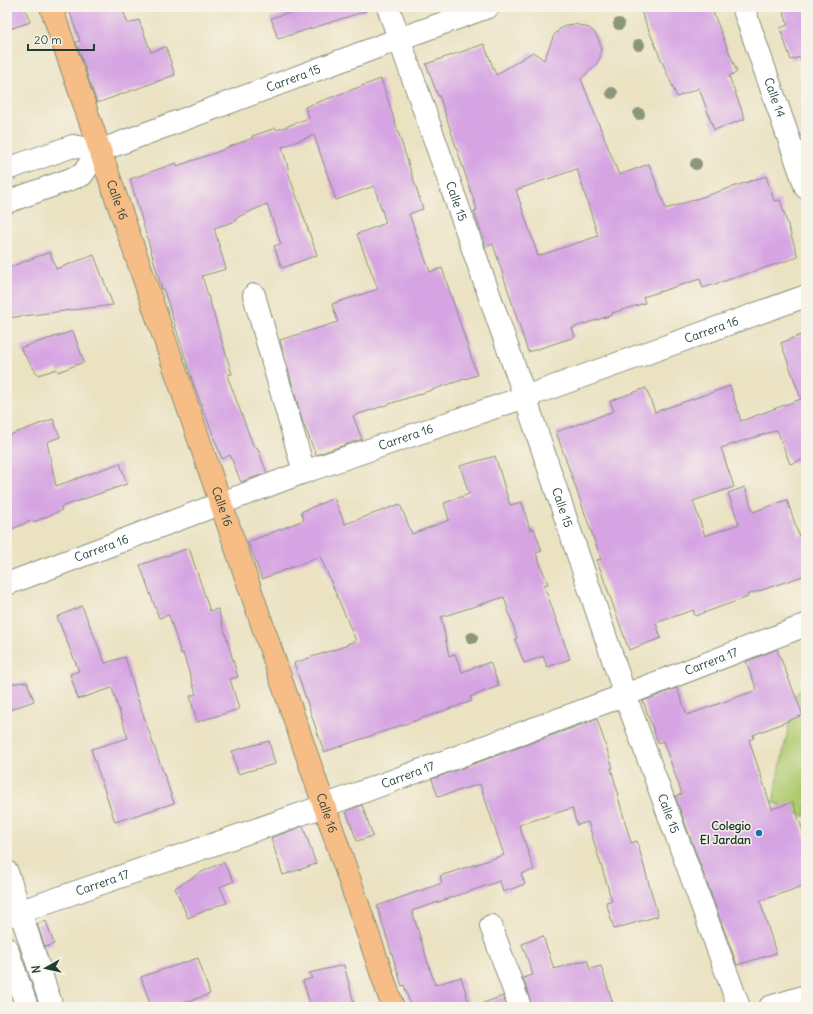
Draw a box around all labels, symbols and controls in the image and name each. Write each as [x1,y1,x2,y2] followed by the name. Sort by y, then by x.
[28,26,94,52] scale bar
[34,32,62,47] text: 20 m
[264,61,323,95] street label: Carrera 15
[761,76,789,119] street label: Calle 14
[104,178,131,222] street label: Calle 16
[443,179,471,223] street label: Calle 15
[682,313,741,346] street label: Carrera 16
[376,421,435,453] street label: Carrera 16
[209,485,236,528] street label: Calle 16
[549,486,576,529] street label: Calle 15
[72,531,131,565] street label: Carrera 16
[683,644,740,678] street label: Carrera 17
[379,758,437,791] street label: Carrera 17
[313,791,341,835] street label: Calle 16
[655,792,683,835] street label: Calle 15
[700,818,751,847] place label: Colegio El Jardan
[754,828,764,838] marker: Colegio El Jardan
[73,866,131,899] street label: Carrera 17
[26,948,66,988] north arrow
[29,965,44,974] text: N

